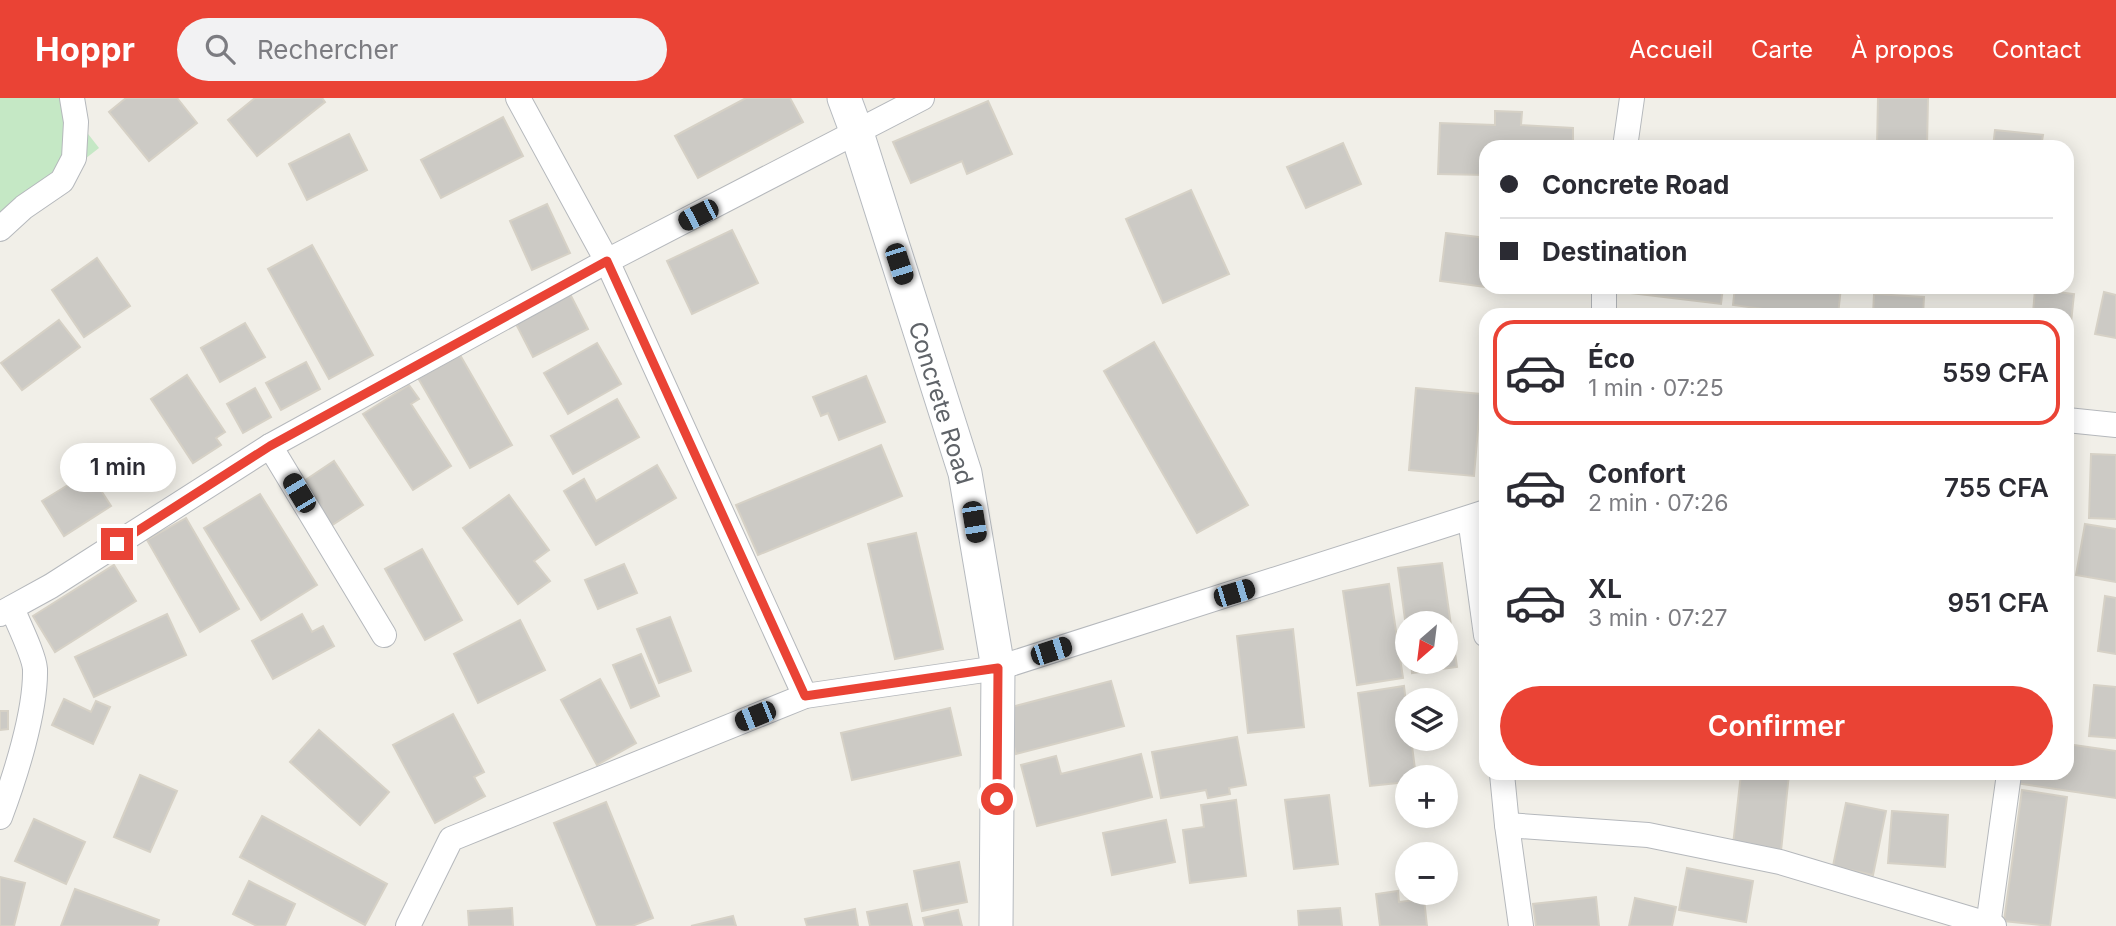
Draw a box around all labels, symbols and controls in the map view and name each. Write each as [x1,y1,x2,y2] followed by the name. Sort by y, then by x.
[177,18,667,81] search box
[35,29,135,69] text: Hoppr
[201,30,239,68] icon: search
[257,34,398,65] text: Rechercher
[1629,35,1713,64] text: Accueil
[1751,35,1813,64] text: Carte
[1851,35,1954,64] text: À propos
[1992,35,2081,64] text: Contact
[1542,169,1729,200] text: Concrete Road
[675,196,722,234] car
[1542,236,1687,267] text: Destination
[883,241,916,287] car
[902,318,980,488] street label: Concrete Road
[1504,341,1567,404] icon: car
[1588,343,1635,374] text: Éco
[1942,357,2049,388] text: 559 CFA
[1588,374,1724,402] text: 1 min · 07:25
[59,442,175,492] callout: 1 min
[90,453,146,481] text: 1 min
[1504,456,1567,519] icon: car
[1588,458,1686,489] text: Confort
[280,470,319,516] car
[1944,472,2049,503] text: 755 CFA
[1588,489,1729,517] text: 2 min · 07:26
[961,500,988,544] car
[101,528,133,560] route end
[1504,571,1567,634] icon: car
[1588,573,1622,604] text: XL
[1211,577,1258,609] car
[1947,587,2049,618] text: 951 CFA
[1588,604,1728,632] text: 3 min · 07:27
[1395,611,1458,674] north arrow
[1395,611,1458,905] map controls
[1028,635,1075,667] car
[1500,686,2053,766] button: Confirmer
[1395,688,1458,751] button: layers
[732,698,779,734] car
[1395,765,1458,828] button: +
[981,783,1013,815] route start
[1395,842,1458,905] button: −

